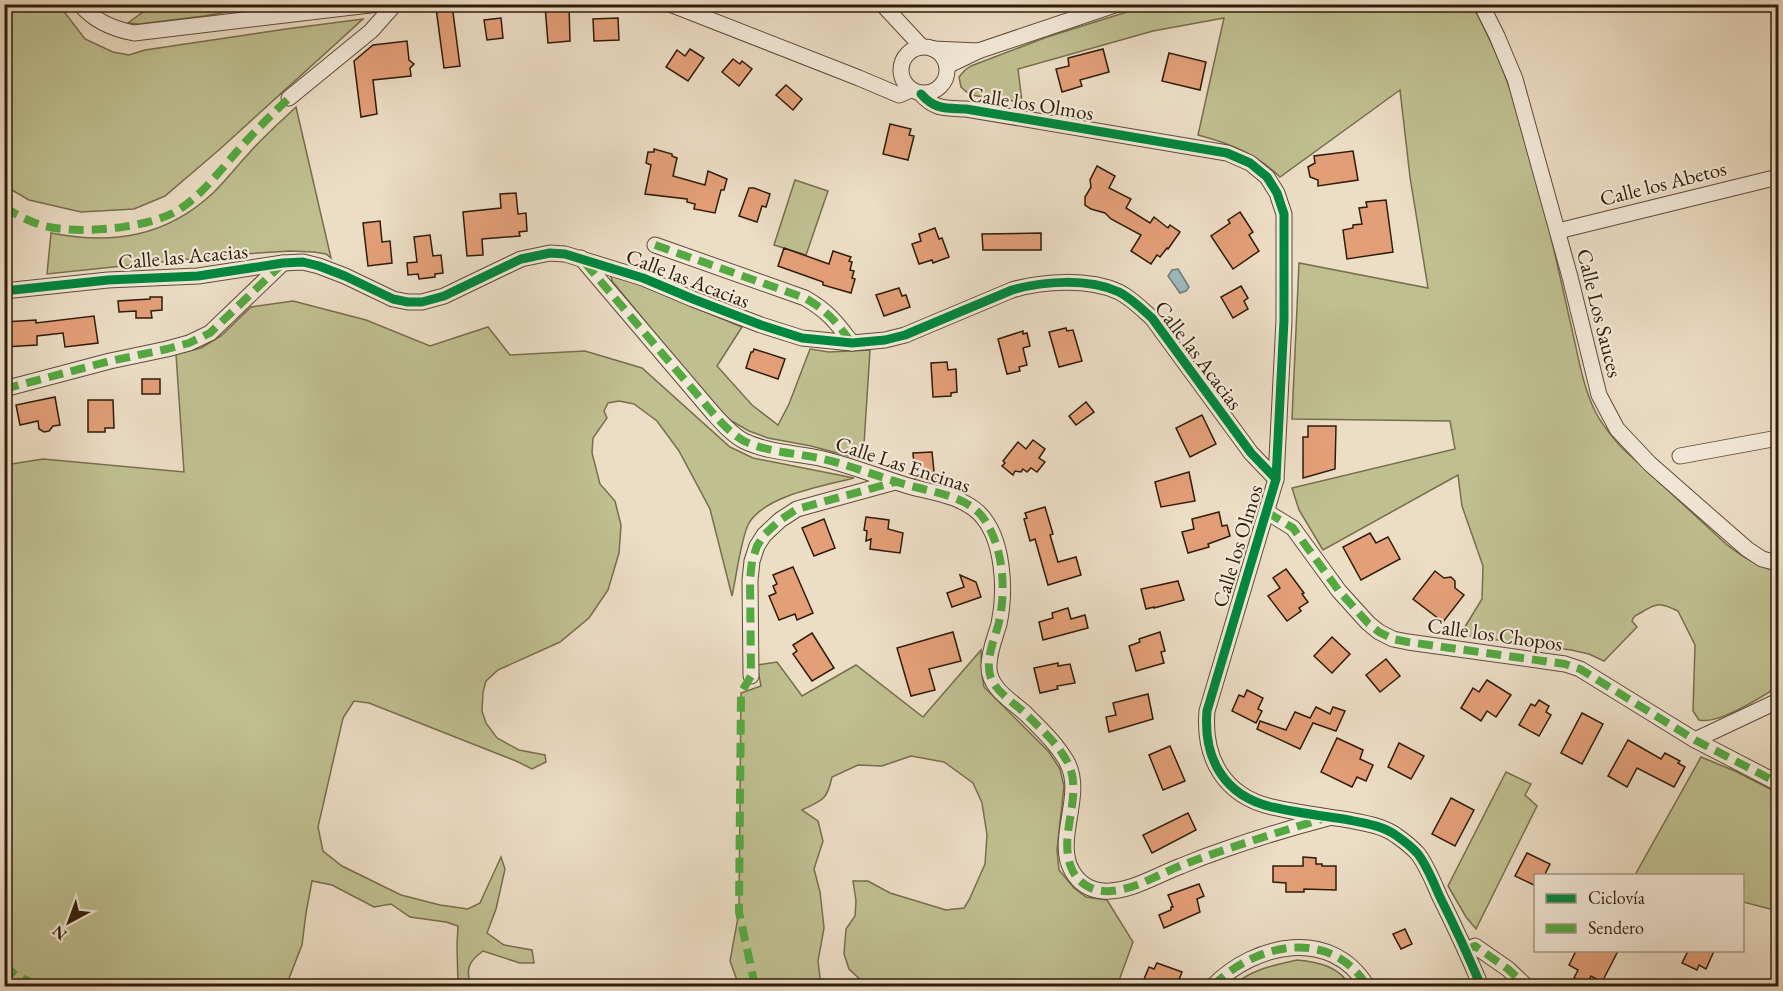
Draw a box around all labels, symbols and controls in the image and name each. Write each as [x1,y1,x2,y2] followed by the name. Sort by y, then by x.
[966,80,1096,126] street label: Calle los Olmos
[1597,154,1729,212] street label: Calle los Abetos
[117,237,249,275] street label: Calle las Acacias
[622,242,754,314] street label: Calle las Acacias
[1571,246,1629,380] street label: Calle Los Sauces
[1149,295,1249,415] street label: Calle las Acacias
[832,429,974,499] street label: Calle Las Encinas
[1206,481,1269,611] street label: Calle los Olmos
[1426,611,1565,657] street label: Calle los Chopos
[1534,874,1744,952] legend
[1588,886,1646,909] text: Ciclovía
[39,892,99,952] north arrow
[1588,916,1644,939] text: Sendero
[48,921,71,945] text: N

